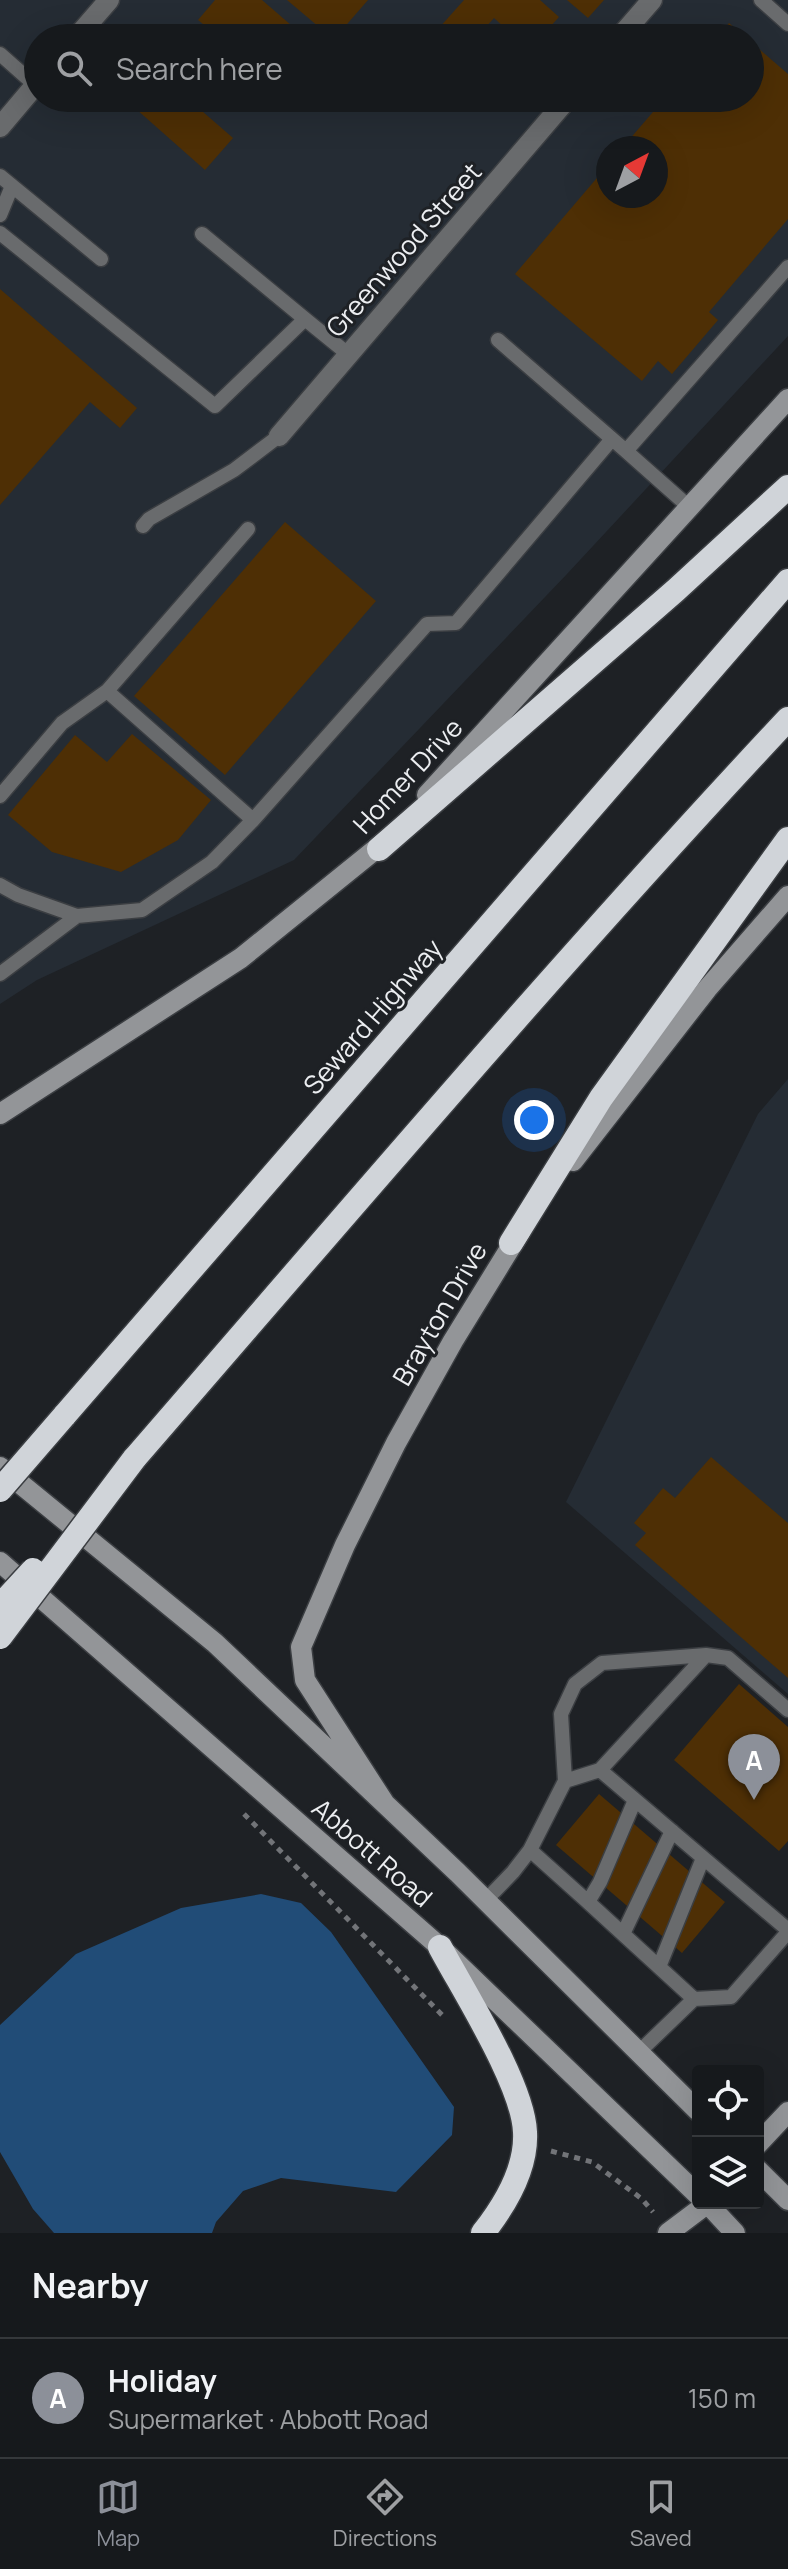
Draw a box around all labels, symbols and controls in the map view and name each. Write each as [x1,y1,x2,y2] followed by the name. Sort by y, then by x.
[24,24,764,112] search box
[52,46,96,90] icon: search
[116,48,283,89] text: Search here
[596,136,668,208] north arrow
[317,154,489,344] street label: Greenwood Street
[344,710,470,841] street label: Homer Drive
[295,931,450,1102] street label: Seward Highway
[514,1100,554,1140] your location
[384,1235,495,1392] street label: Brayton Drive
[728,1734,780,1800] pin: A
[305,1790,441,1915] street label: Abbott Road
[692,2065,764,2209] map controls
[692,2065,764,2137] button: locate
[692,2137,764,2209] button: layers
[32,2262,148,2308] text: Nearby
[108,2360,217,2401] text: Holiday
[49,2380,67,2416] text: A
[688,2380,756,2416] text: 150 m
[108,2401,429,2437] text: Supermarket · Abbott Road
[96,2475,140,2553] tab: Map
[333,2475,437,2553] tab: Directions
[630,2475,692,2553] tab: Saved

